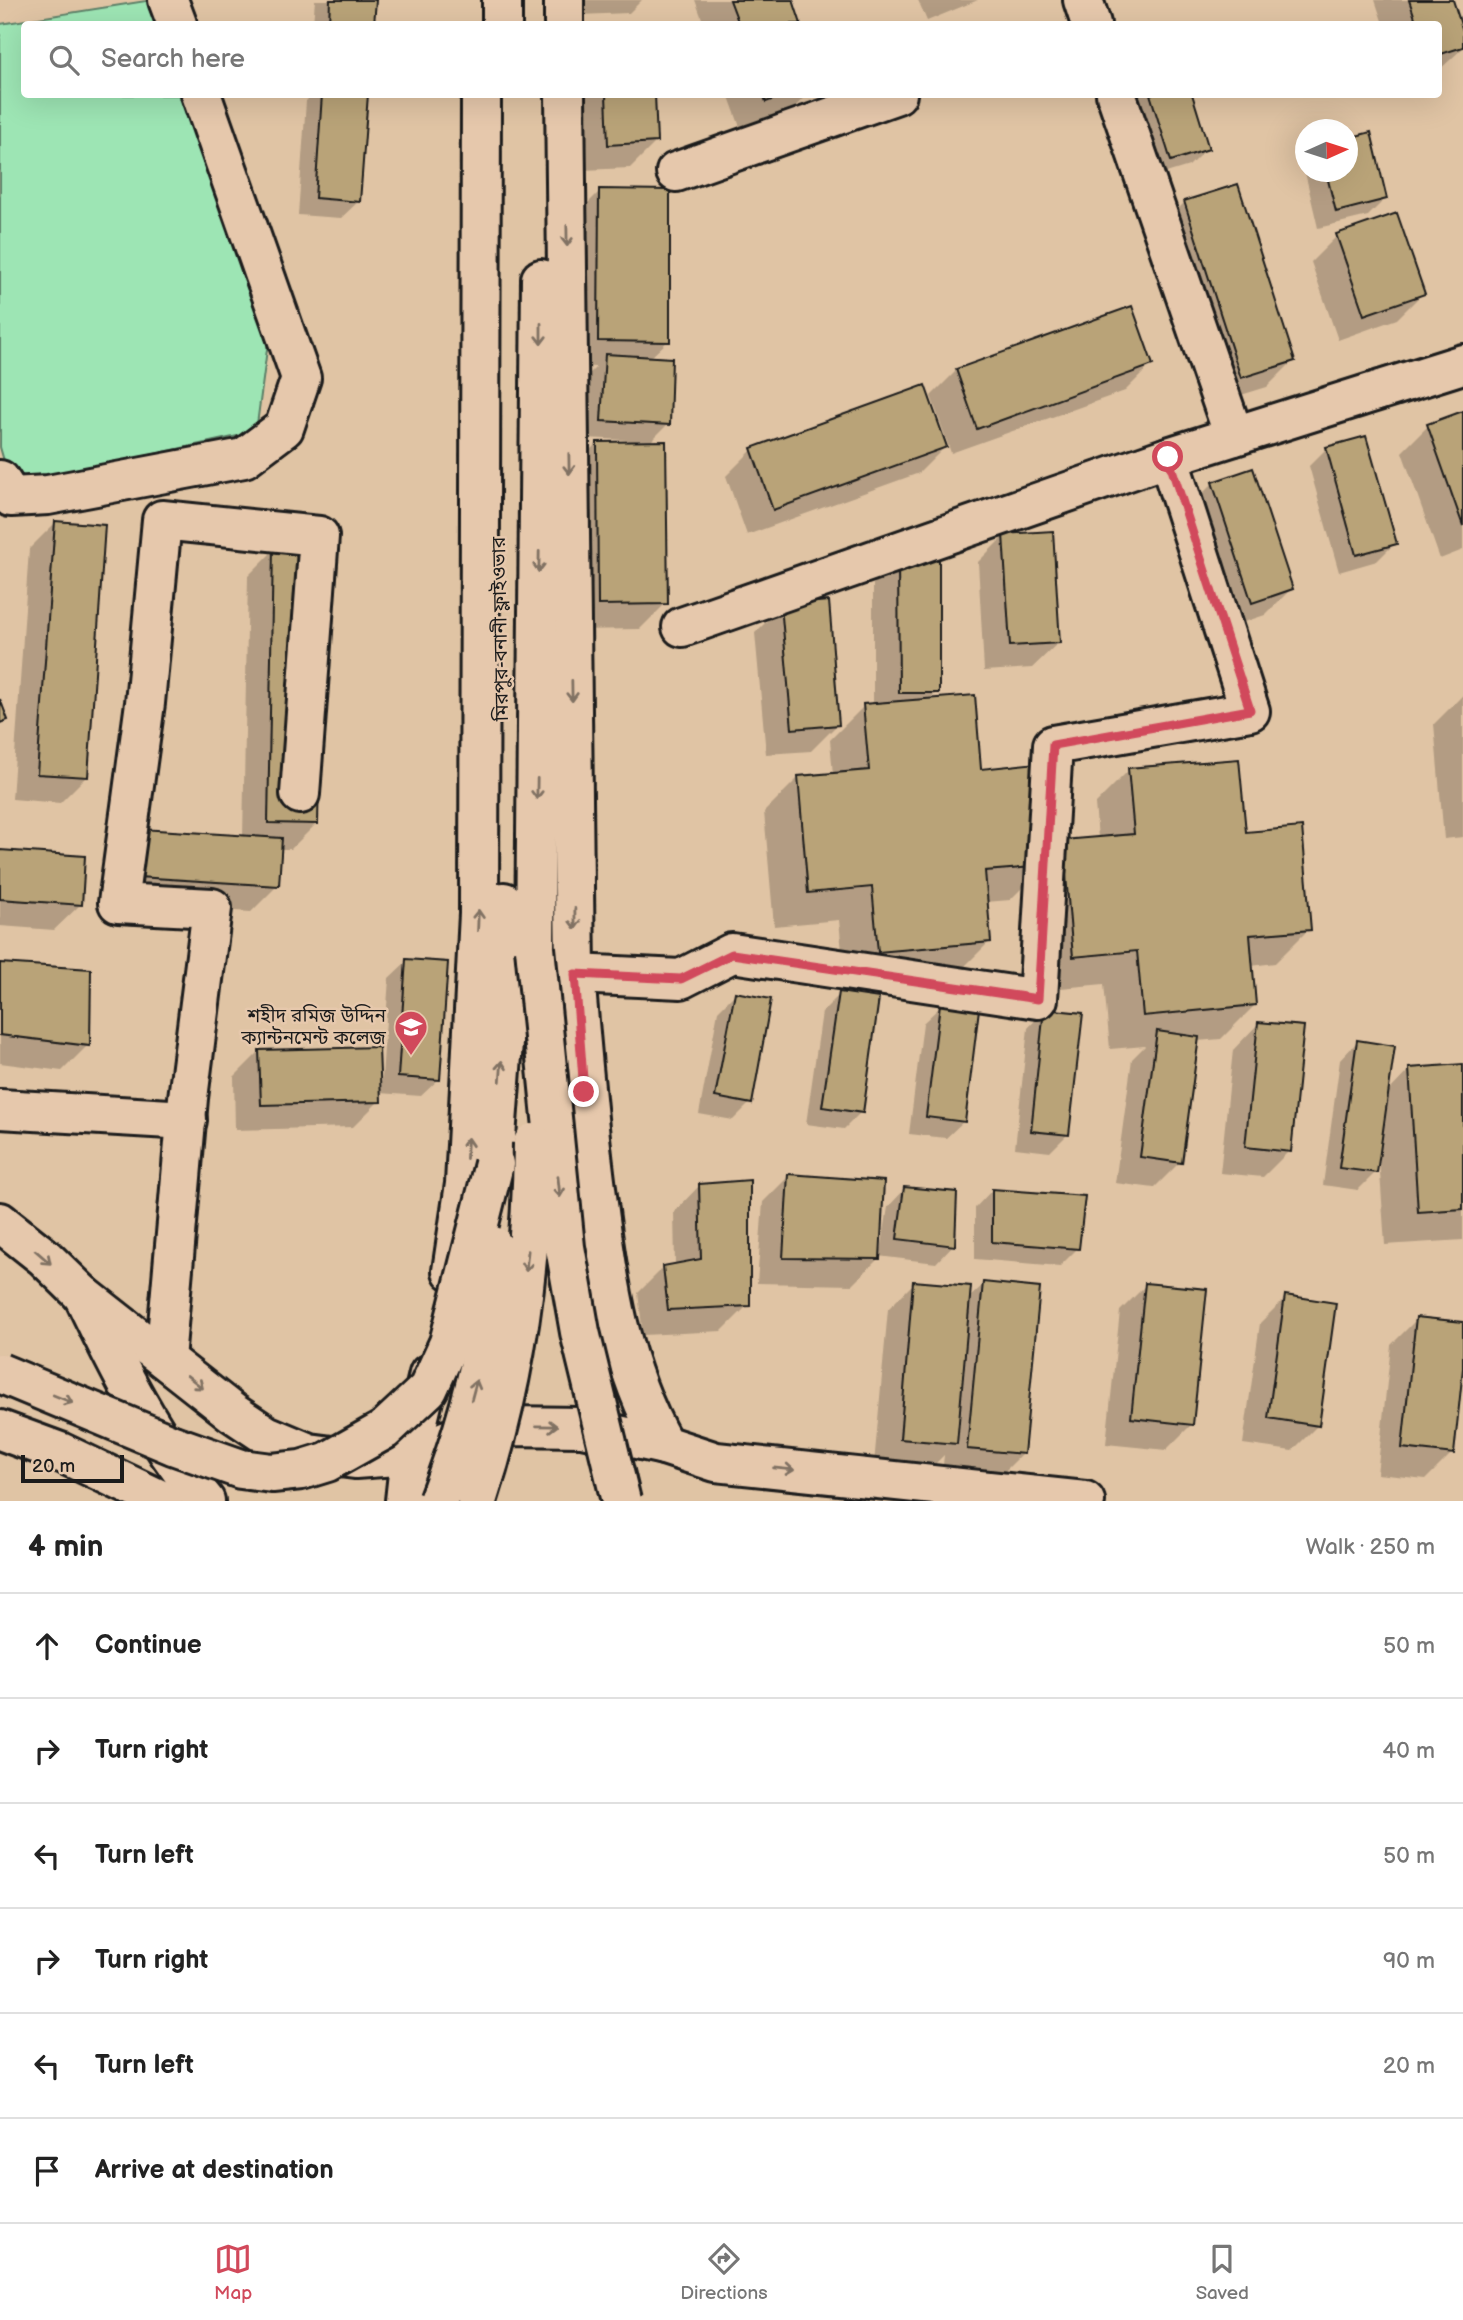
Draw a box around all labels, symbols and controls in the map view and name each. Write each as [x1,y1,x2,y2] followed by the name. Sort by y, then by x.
[21,21,1442,98] search box
[45,41,83,79] icon: search
[101,44,245,75] text: Search here
[1295,119,1358,182] north arrow
[560,224,573,247] one-way arrow
[534,322,548,345] one-way arrow
[1152,441,1183,472] route start
[562,452,576,475] one-way arrow
[487,536,514,722] street label: মিরপুর-বনানী ফ্লাইওভার
[532,550,546,573] one-way arrow
[565,679,579,702] one-way arrow
[530,777,544,800] one-way arrow
[568,907,581,930] one-way arrow
[472,909,485,932] one-way arrow
[240,1004,387,1050] place label: শহীদ রমিজ উদ্দিন ক্যান্টনমেন্ট কলেজ
[392,1008,430,1057] school or university icon: শহীদ রমিজ উদ্দিন ক্যান্টনমেন্ট কলেজ
[495,1061,508,1083] one-way arrow
[568,1076,599,1107] route end
[461,1136,474,1159] one-way arrow
[553,1175,566,1198] one-way arrow
[34,1249,52,1265] one-way arrow
[520,1250,533,1272] one-way arrow
[185,1375,203,1390] one-way arrow
[468,1379,481,1401] one-way arrow
[52,1393,74,1406] one-way arrow
[536,1419,559,1432] one-way arrow
[21,1452,124,1484] scale bar
[32,1455,75,1478] text: 20 m
[772,1463,795,1476] one-way arrow
[28,1529,103,1565] text: 4 min
[1305,1533,1435,1561] text: Walk · 250 m
[28,1627,66,1665] icon: ahead
[95,1630,202,1661] text: Continue
[1383,1632,1435,1660] text: 50 m
[28,1732,66,1770] icon: right
[95,1735,208,1766] text: Turn right
[1382,1737,1435,1765] text: 40 m
[28,1837,66,1875] icon: left
[95,1840,194,1871] text: Turn left
[1383,1842,1435,1870] text: 50 m
[28,1942,66,1980] icon: right
[95,1945,208,1976] text: Turn right
[1383,1947,1435,1975] text: 90 m
[28,2047,66,2085] icon: left
[95,2050,194,2081] text: Turn left
[1383,2052,1435,2080] text: 20 m
[28,2152,66,2190] icon: arrive
[95,2155,334,2186] text: Arrive at destination
[214,2240,252,2305] tab: Map
[680,2240,768,2305] tab: Directions
[1196,2240,1249,2305] tab: Saved

